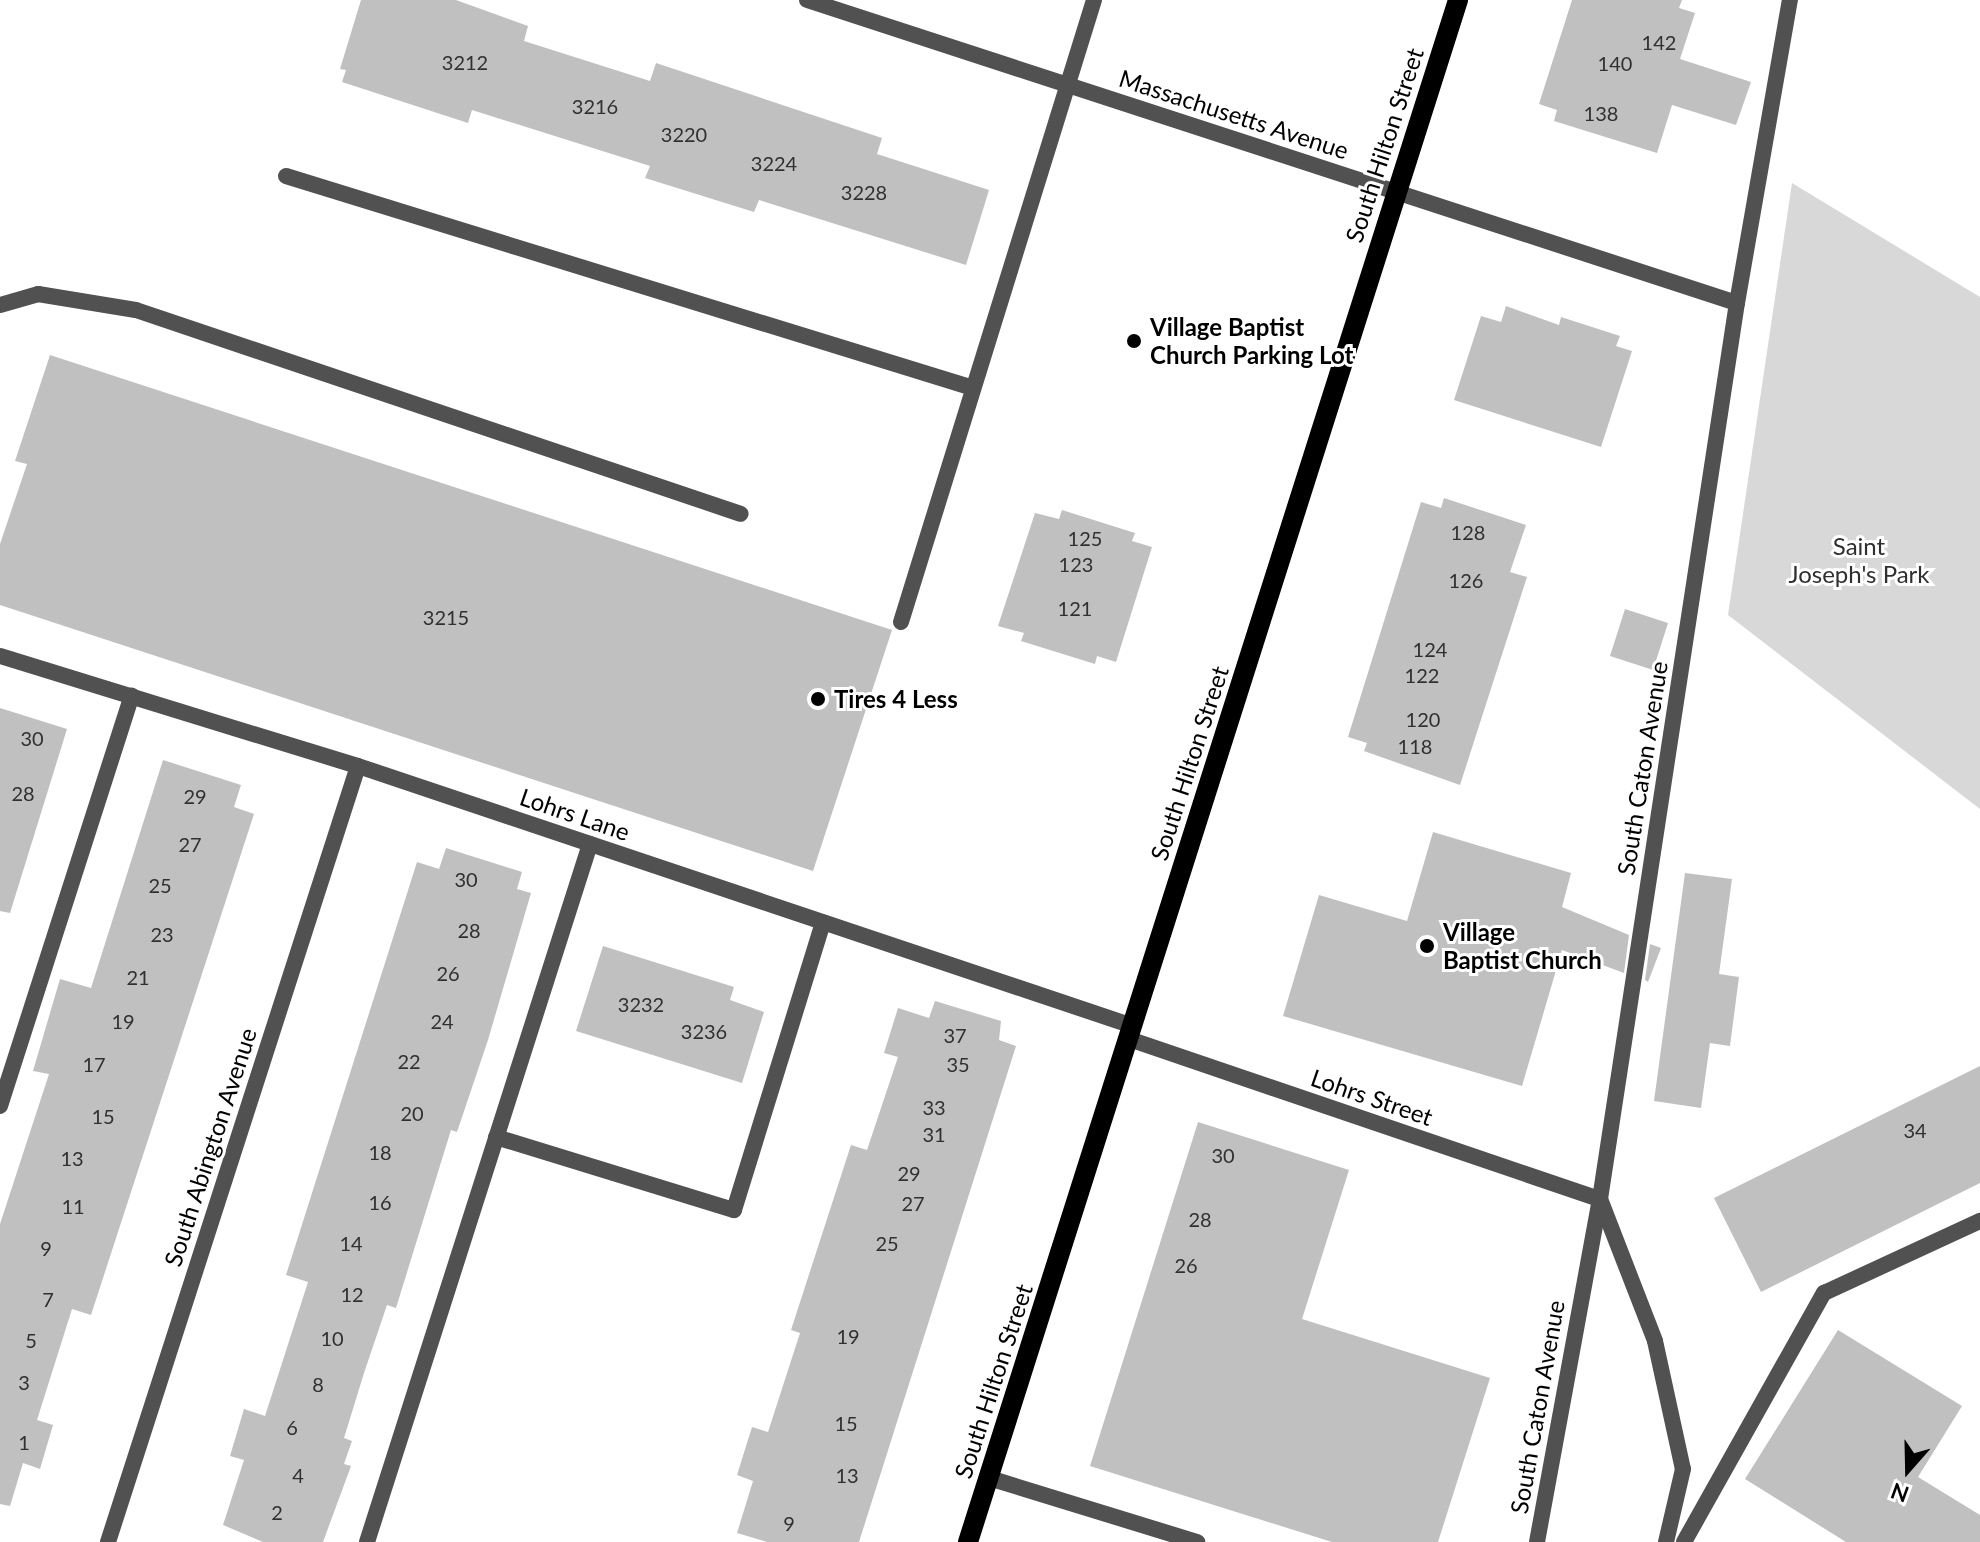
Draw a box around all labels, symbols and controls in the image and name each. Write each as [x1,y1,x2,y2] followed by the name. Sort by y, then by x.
[1642,30,1676,54] house number: 142
[1339,44,1429,246] street label: South Hilton Street
[442,50,488,74] house number: 3212
[1598,51,1632,75] house number: 140
[1115,63,1353,165] street label: Massachusetts Avenue
[572,94,618,118] house number: 3216
[1584,101,1618,125] house number: 138
[661,122,707,146] house number: 3220
[751,151,797,175] house number: 3224
[841,180,887,204] house number: 3228
[1150,313,1353,369] place label: Village Baptist Church Parking Lot
[1125,332,1143,350] marker: Village Baptist Church Parking Lot
[1451,520,1485,544] house number: 128
[1068,526,1102,550] house number: 125
[1788,532,1930,588] park label: Saint Joseph's Park
[1059,552,1093,576] house number: 123
[1449,568,1483,592] house number: 126
[1058,596,1092,620] house number: 121
[423,605,469,629] house number: 3215
[1413,637,1447,661] house number: 124
[1611,659,1673,877] street label: South Caton Avenue
[1144,662,1234,864] street label: South Hilton Street
[1405,663,1439,687] house number: 122
[834,685,958,713] place label: Tires 4 Less
[809,690,827,708] marker: Tires 4 Less
[1406,707,1440,731] house number: 120
[20,726,44,750] house number: 30
[1398,734,1432,758] house number: 118
[11,781,35,805] house number: 28
[516,782,634,846] street label: Lohrs Lane
[183,784,207,808] house number: 29
[178,832,202,856] house number: 27
[454,867,478,891] house number: 30
[148,873,172,897] house number: 25
[457,918,481,942] house number: 28
[1443,918,1602,974] place label: Village Baptist Church
[150,922,174,946] house number: 23
[1418,937,1436,955] marker: Village Baptist Church
[436,961,460,985] house number: 26
[126,965,150,989] house number: 21
[618,992,664,1016] house number: 3232
[111,1009,135,1033] house number: 19
[430,1009,454,1033] house number: 24
[681,1019,727,1043] house number: 3236
[158,1023,262,1271] street label: South Abington Avenue
[943,1023,967,1047] house number: 37
[397,1049,421,1073] house number: 22
[82,1052,106,1076] house number: 17
[946,1052,970,1076] house number: 35
[1307,1063,1437,1131] street label: Lohrs Street
[922,1095,946,1119] house number: 33
[400,1101,424,1125] house number: 20
[91,1104,115,1128] house number: 15
[1903,1118,1927,1142] house number: 34
[922,1122,946,1146] house number: 31
[368,1140,392,1164] house number: 18
[1211,1143,1235,1167] house number: 30
[60,1146,84,1170] house number: 13
[897,1161,921,1185] house number: 29
[368,1190,392,1214] house number: 16
[901,1191,925,1215] house number: 27
[61,1194,85,1218] house number: 11
[1188,1207,1212,1231] house number: 28
[339,1231,363,1255] house number: 14
[875,1231,899,1255] house number: 25
[40,1236,52,1260] house number: 9
[1174,1253,1198,1277] house number: 26
[948,1280,1038,1482] street label: South Hilton Street
[340,1282,364,1306] house number: 12
[42,1287,54,1311] house number: 7
[1504,1298,1570,1516] street label: South Caton Avenue
[836,1324,860,1348] house number: 19
[320,1326,344,1350] house number: 10
[25,1328,37,1352] house number: 5
[18,1370,30,1394] house number: 3
[312,1372,324,1396] house number: 8
[834,1411,858,1435] house number: 15
[286,1415,298,1439] house number: 6
[18,1430,30,1454] house number: 1
[1868,1430,1948,1510] north arrow
[292,1463,304,1487] house number: 4
[835,1463,859,1487] house number: 13
[1887,1477,1912,1509] text: N
[271,1500,283,1524] house number: 2
[783,1511,795,1535] house number: 9

